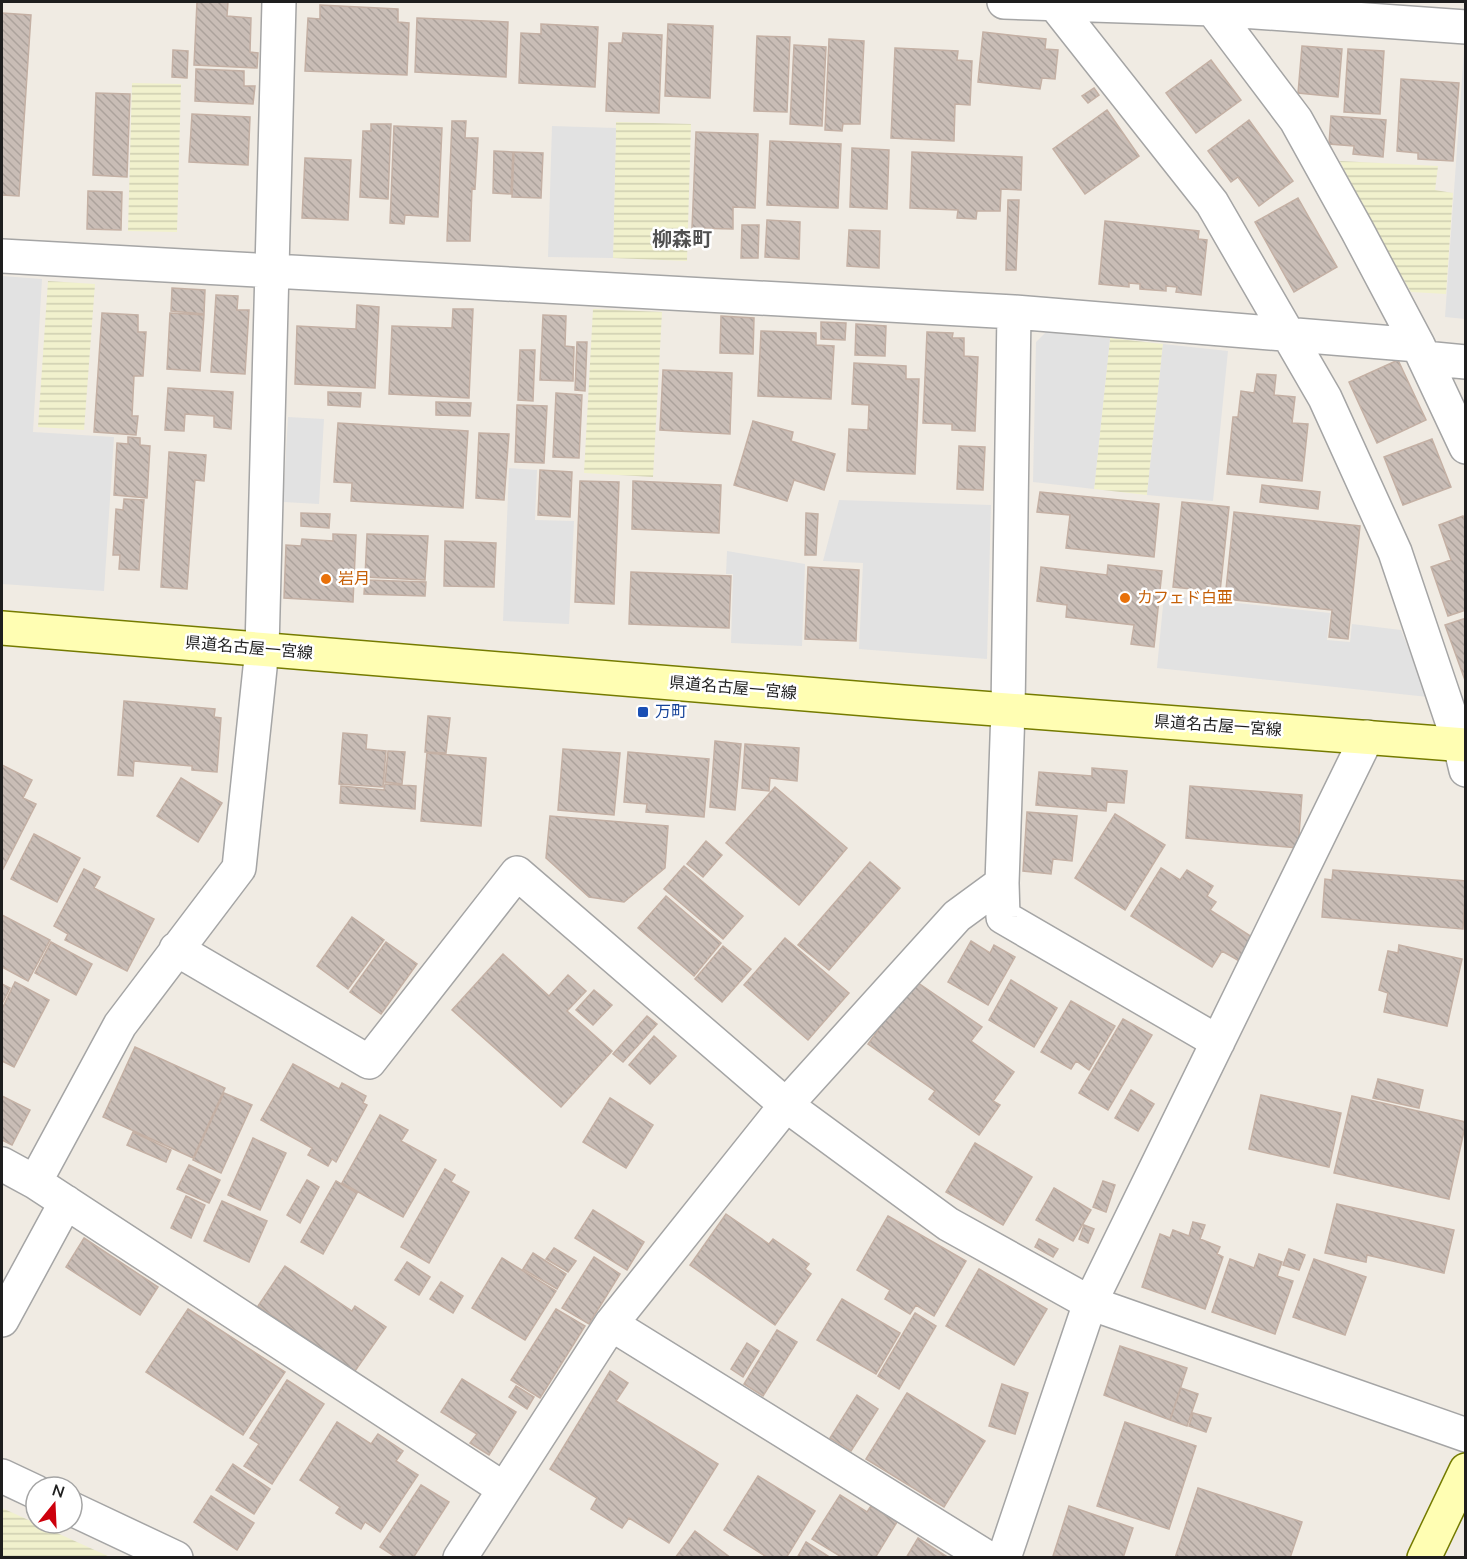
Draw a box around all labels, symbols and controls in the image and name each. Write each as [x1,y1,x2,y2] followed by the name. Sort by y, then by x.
[652,226,712,253] district label: 柳森町
[338,568,370,590] place label: 岩月
[319,572,333,586] marker: 岩月
[1137,587,1233,609] place label: カフェド白亜
[1118,591,1132,605] marker: カフェド白亜
[184,631,314,665] street label: 県道名古屋一宮線
[668,671,798,705] street label: 県道名古屋一宮線
[655,701,687,723] place label: 万町
[636,705,650,719] marker: 万町
[1153,711,1283,741] street label: 県道名古屋一宮線
[24,1475,84,1535] north arrow
[49,1479,67,1504] text: N

